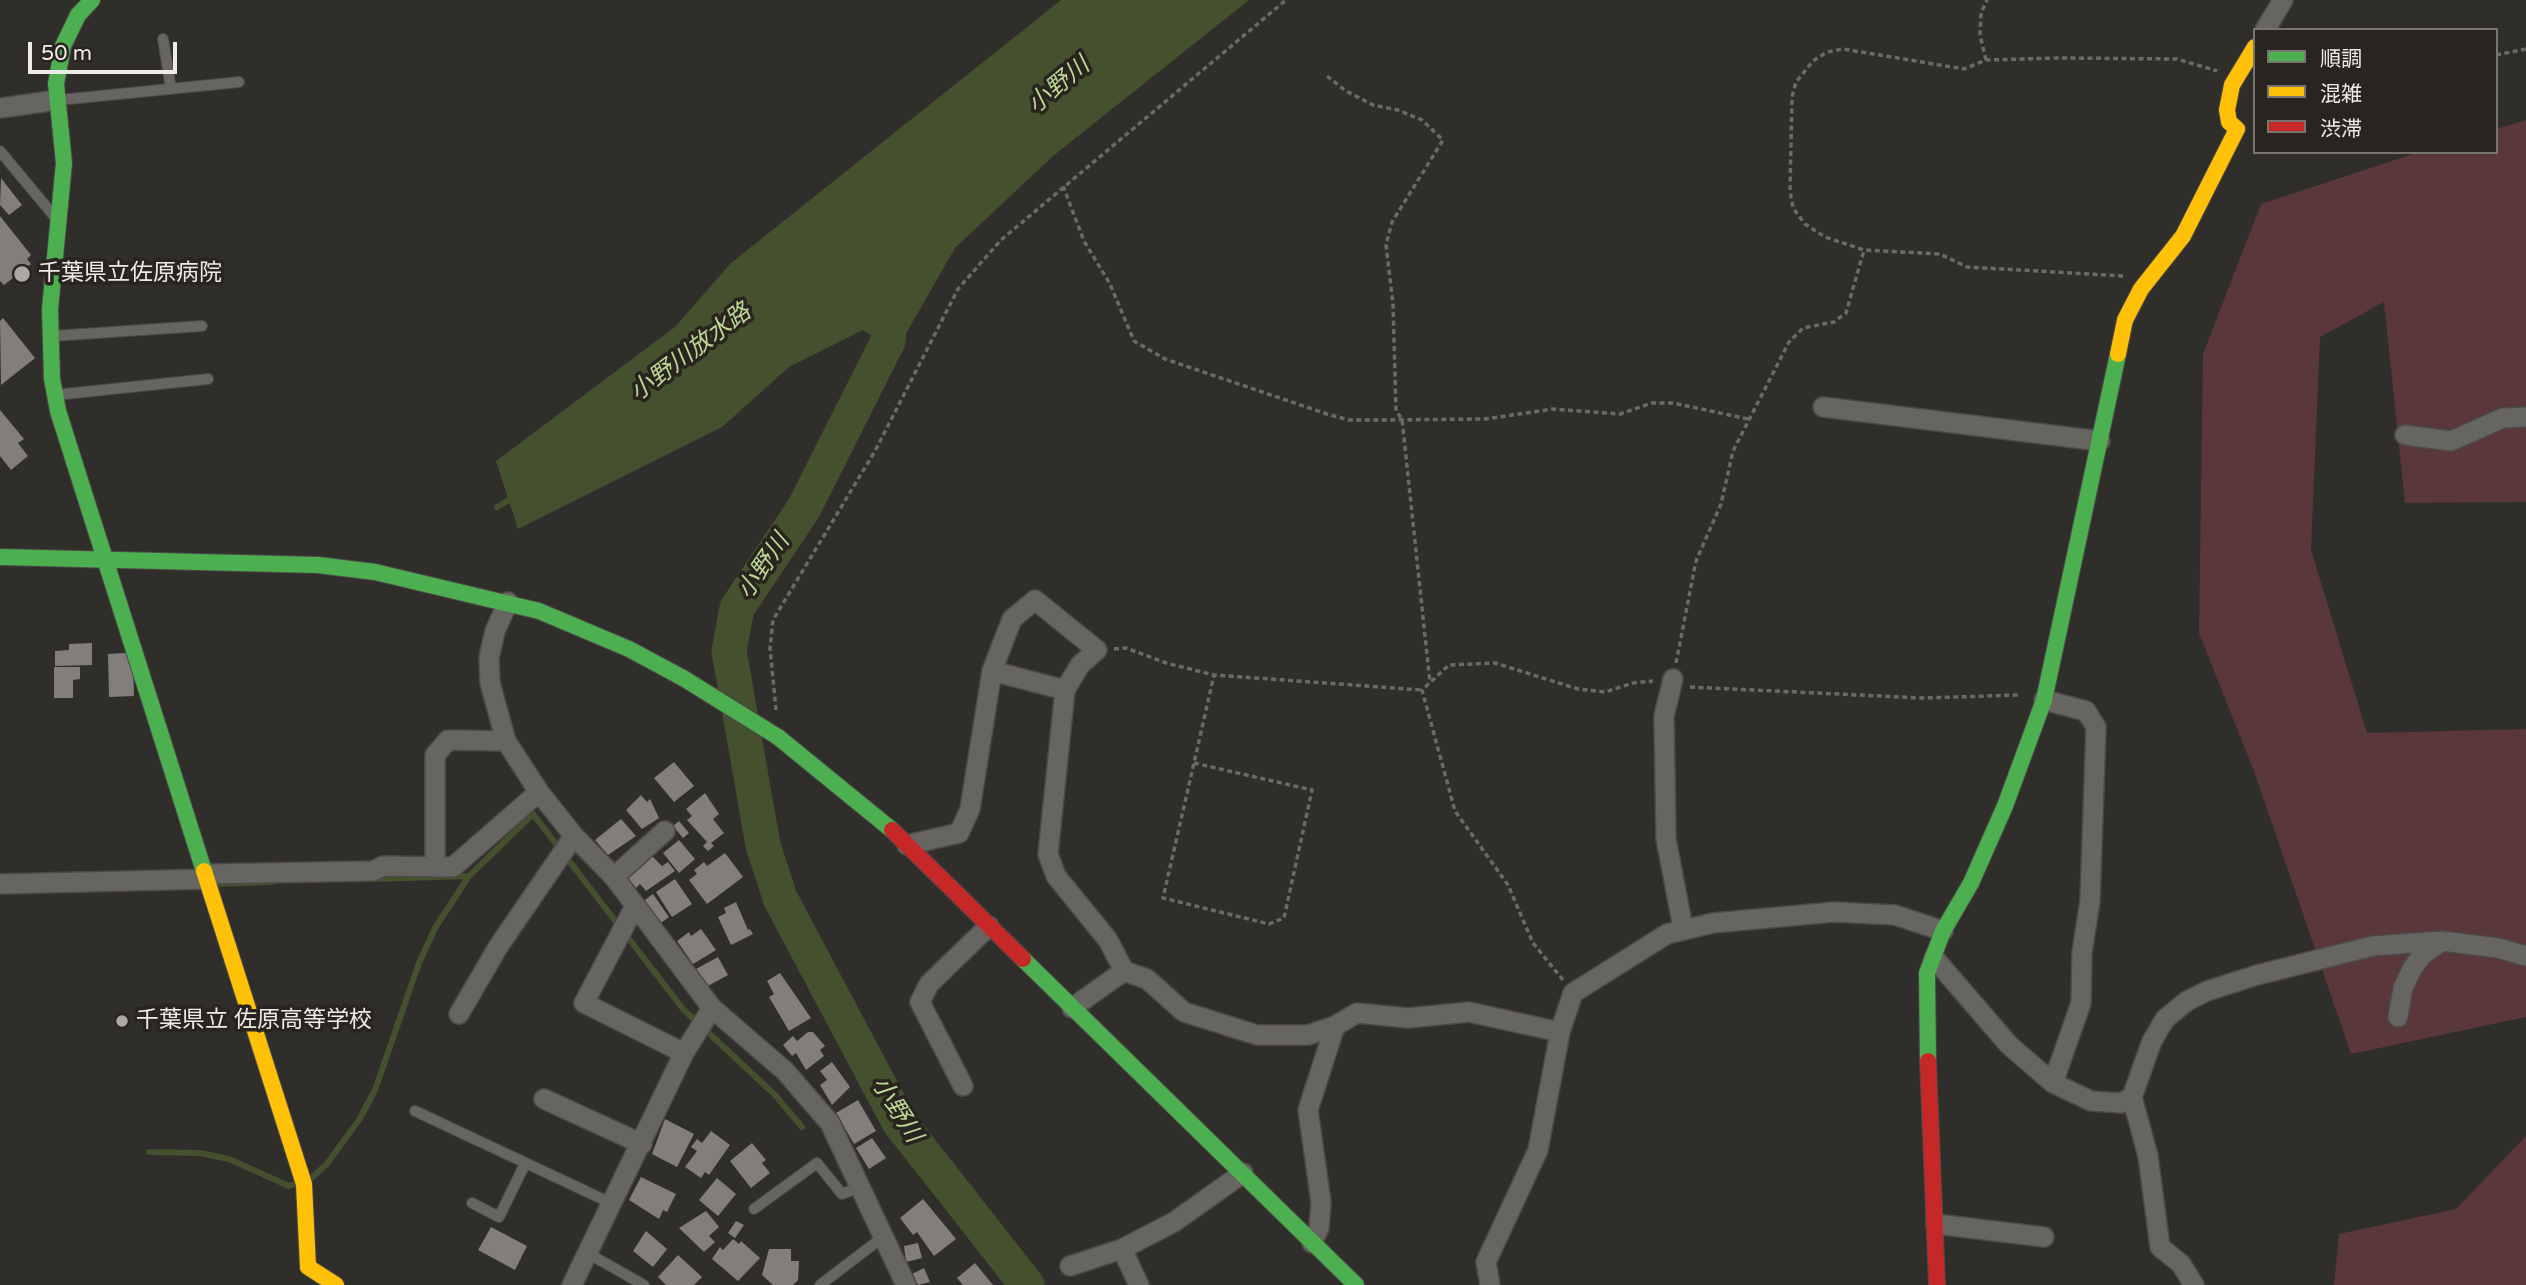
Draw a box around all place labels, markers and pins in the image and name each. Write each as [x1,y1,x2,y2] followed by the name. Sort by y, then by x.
[38,260,222,288] place label: 千葉県立佐原病院
[12,264,32,284] marker: 千葉県立佐原病院
[136,1007,372,1035] place label: 千葉県立 佐原高等学校
[114,1013,130,1029] marker: 千葉県立 佐原高等学校

